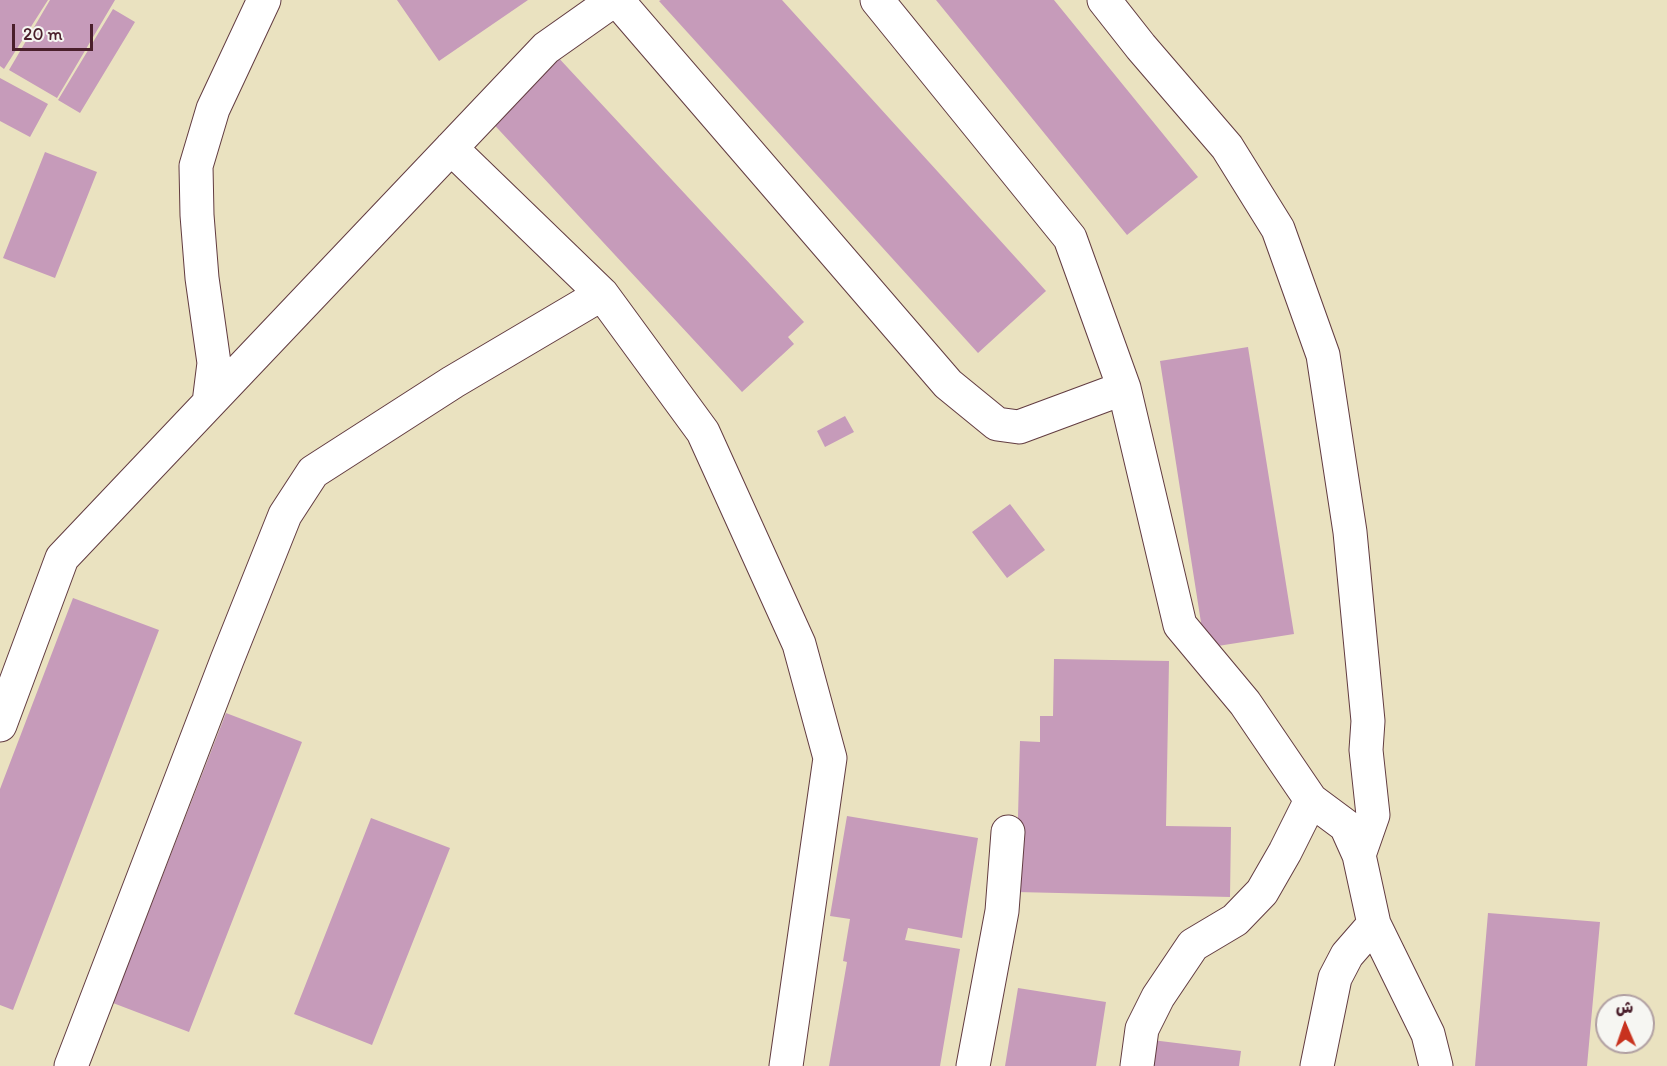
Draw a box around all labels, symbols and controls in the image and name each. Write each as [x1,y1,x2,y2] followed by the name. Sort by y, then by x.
[15,12,96,50] scale bar
[23,23,63,45] text: 20 m
[1595,994,1655,1054] north arrow
[1615,998,1634,1017] text: ش

